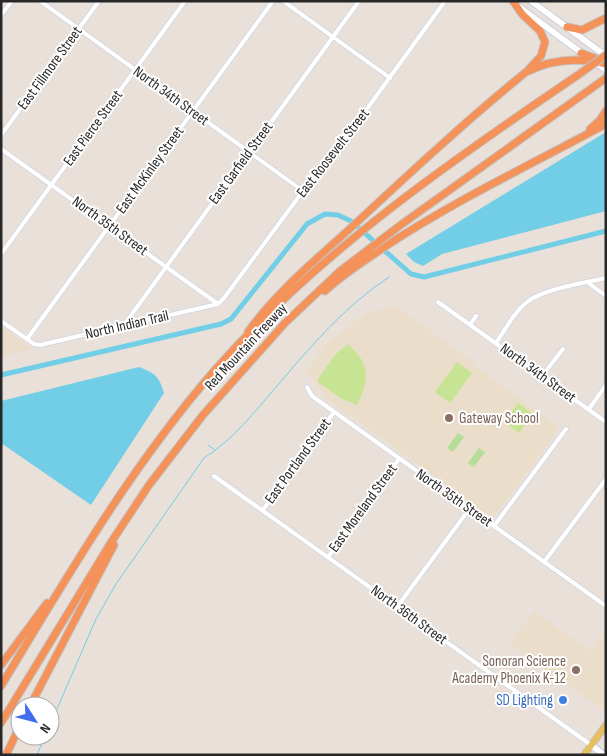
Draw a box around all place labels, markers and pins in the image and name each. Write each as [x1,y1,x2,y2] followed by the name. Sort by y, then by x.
[459,409,539,428] place label: Gateway School
[443,412,455,424] marker: Gateway School
[451,652,566,688] place label: Sonoran Science Academy Phoenix K-12
[570,664,582,676] marker: Sonoran Science Academy Phoenix K-12
[496,691,553,710] place label: SD Lighting
[557,694,569,706] marker: SD Lighting

